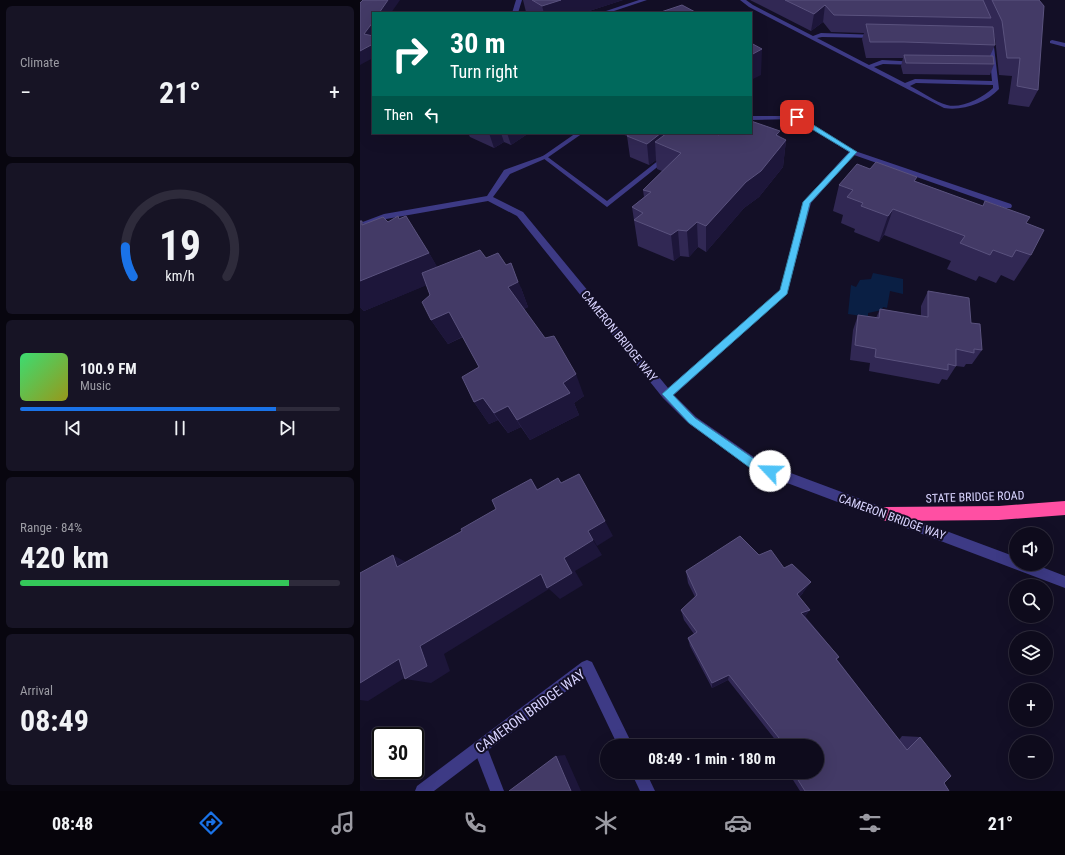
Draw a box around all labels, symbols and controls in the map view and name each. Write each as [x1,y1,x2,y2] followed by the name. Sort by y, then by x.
[450,27,506,60] text: 30 m
[384,28,436,80] icon: right
[20,55,59,70] text: Climate
[450,61,518,82] text: Turn right
[159,75,201,110] text: 21°
[20,80,31,105] text: −
[329,80,340,105] text: +
[780,100,814,134] pin
[421,104,443,126] icon: left
[384,106,413,124] text: Then
[786,106,808,128] icon: arrive
[159,220,201,269] text: 19
[165,267,195,283] text: km/h
[578,288,660,385] street label: CAMERON BRIDGE WAY
[80,360,137,378] text: 100.9 FM
[80,378,111,393] text: Music
[62,417,84,439] icon: previous
[169,417,191,439] icon: pause
[276,417,298,439] icon: next
[749,450,791,492] position arrow
[925,488,1025,506] street label: STATE BRIDGE ROAD
[837,491,948,543] street label: CAMERON BRIDGE WAY
[20,520,82,535] text: Range · 84%
[1009,527,1053,779] map controls
[1009,527,1053,571] button: sound
[20,540,109,575] text: 420 km
[1009,579,1053,623] button: search
[1009,631,1053,675] button: layers
[472,666,588,756] street label: CAMERON BRIDGE WAY
[20,683,53,698] text: Arrival
[1009,683,1053,727] button: +
[20,703,89,738] text: 08:49
[372,727,424,779] speed limit sign: 30
[1009,735,1053,779] button: −
[648,750,776,768] text: 08:49 · 1 min · 180 m
[197,809,225,837] icon: directions
[329,809,357,837] icon: music
[461,809,489,837] icon: phone
[592,809,620,837] icon: climate
[724,809,752,837] icon: car
[856,809,884,837] icon: filters
[52,813,93,834] text: 08:48
[988,813,1013,834] text: 21°

